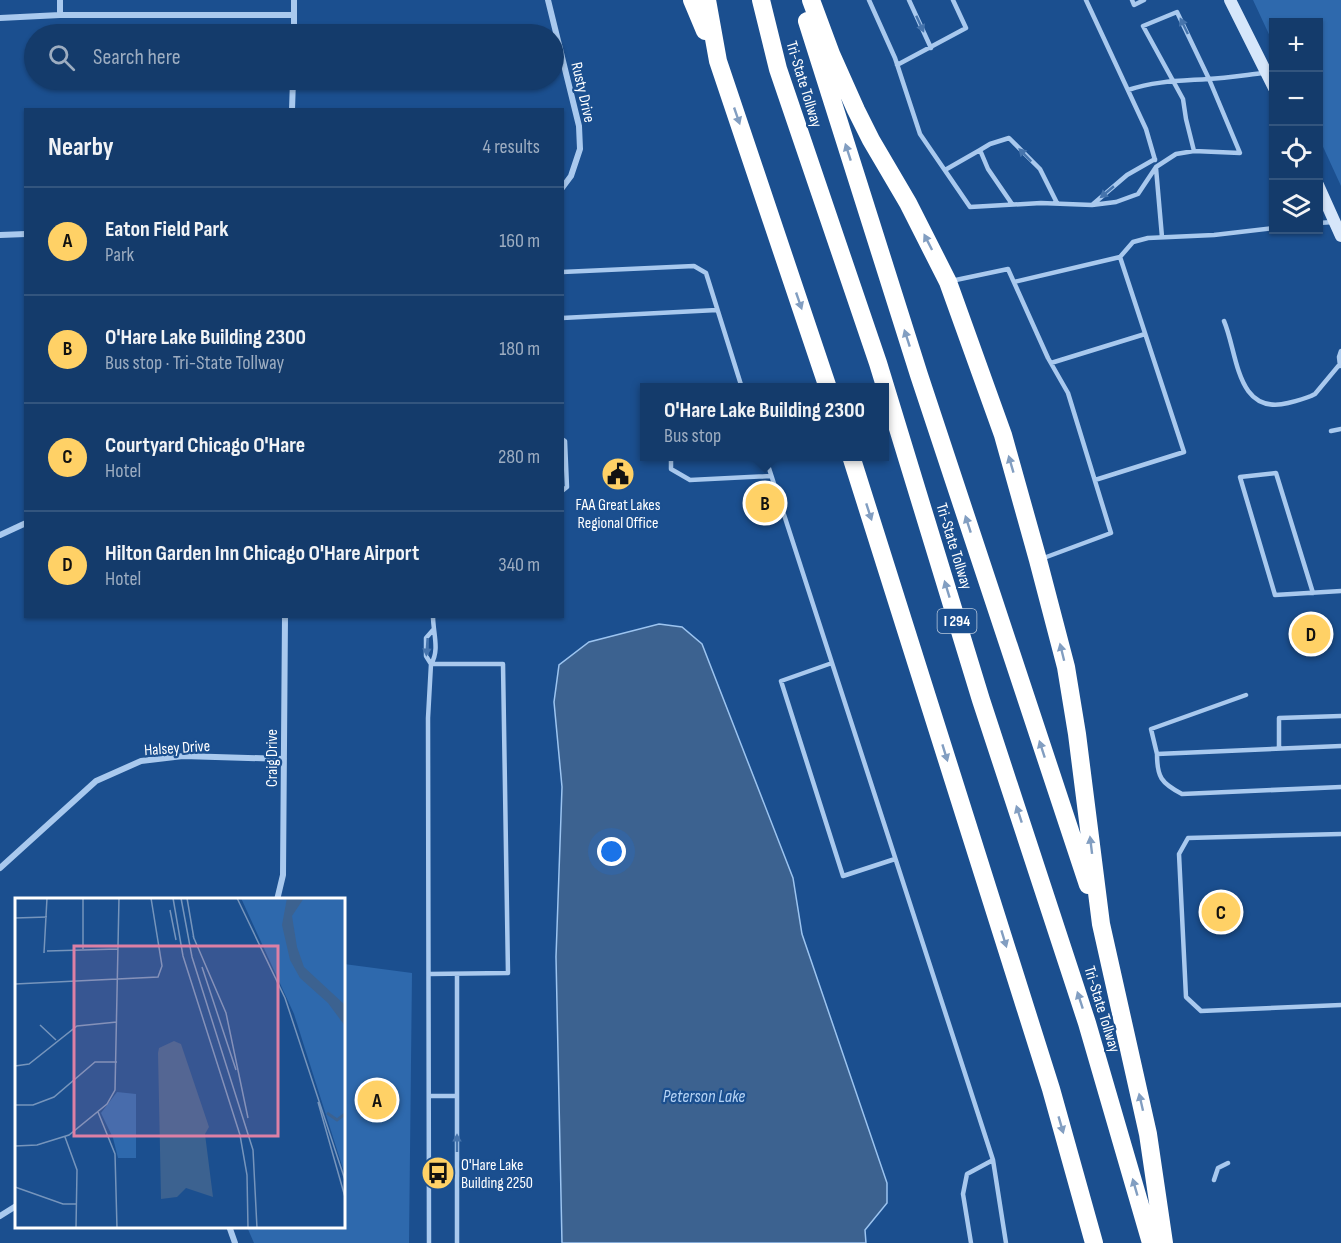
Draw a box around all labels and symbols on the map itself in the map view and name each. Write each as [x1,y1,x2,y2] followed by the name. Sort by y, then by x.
[915,15,924,32] one-way arrow
[1179,18,1188,35] one-way arrow
[781,39,826,130] street label: Tri-State Tollway
[566,60,599,124] street label: Rusty Drive
[732,107,742,125] one-way arrow
[843,143,852,161] one-way arrow
[1019,148,1033,162] one-way arrow
[1099,185,1115,198] one-way arrow
[923,234,933,251] one-way arrow
[794,292,804,310] one-way arrow
[902,329,911,347] one-way arrow
[1006,455,1015,473] one-way arrow
[600,456,636,492] public building icon: FAA Great Lakes Regional Office
[746,480,784,526] pin: B
[576,496,661,533] place label: FAA Great Lakes Regional Office
[931,501,976,592] street label: Tri-State Tollway
[864,503,874,521] one-way arrow
[962,515,972,533] one-way arrow
[942,580,951,598] one-way arrow
[938,609,976,633] road number: I 294
[1292,612,1330,656] pin: D
[422,637,431,656] one-way arrow
[1057,643,1067,661] one-way arrow
[263,729,282,787] street label: Craig Drive
[144,737,211,760] street label: Halsey Drive
[1037,740,1047,758] one-way arrow
[941,744,950,762] one-way arrow
[1014,805,1023,823] one-way arrow
[1086,835,1096,854] one-way arrow
[597,837,626,866] your location
[1202,890,1240,934] pin: C
[15,898,345,1228] inset map
[999,930,1009,948] one-way arrow
[1079,964,1124,1055] street label: Tri-State Tollway
[1075,991,1084,1009] one-way arrow
[358,1078,397,1122] pin: A
[663,1086,745,1107] water label: Peterson Lake
[1136,1093,1145,1112] one-way arrow
[1057,1116,1066,1134] one-way arrow
[452,1133,462,1152] one-way arrow
[420,1155,456,1191] bus stop icon: O'Hare Lake Building 2250
[461,1156,533,1193] place label: O'Hare Lake Building 2250
[1130,1178,1139,1196] one-way arrow

